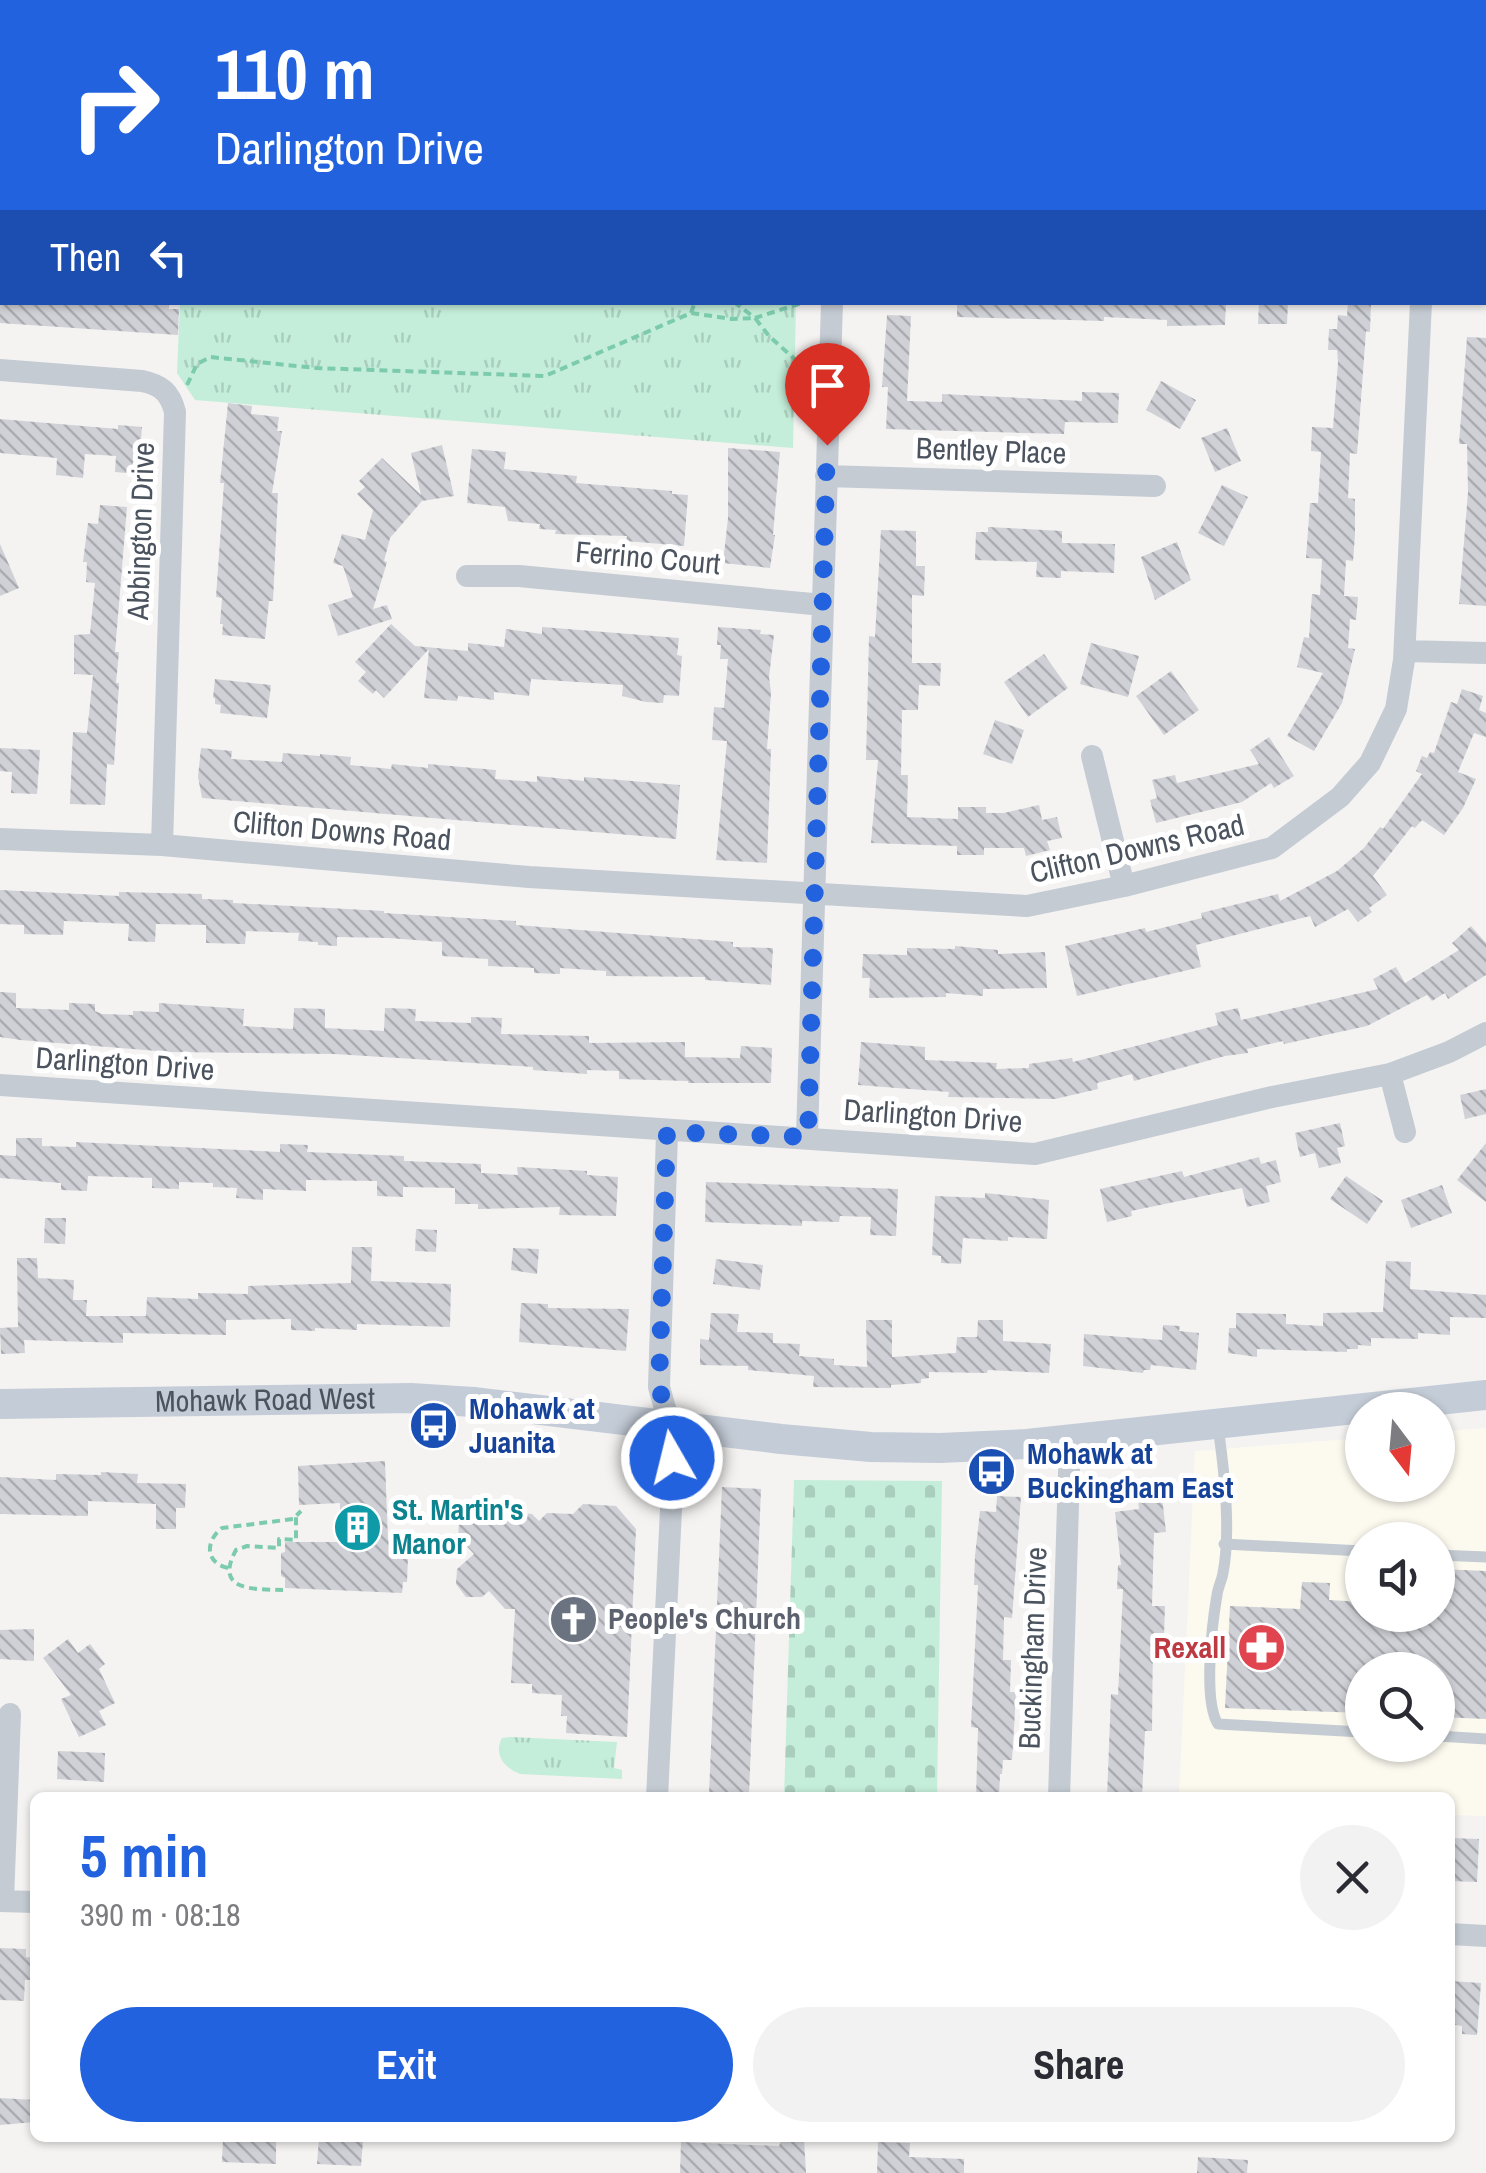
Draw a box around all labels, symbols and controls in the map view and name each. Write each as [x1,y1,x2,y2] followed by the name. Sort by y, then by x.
[215,27,375,121] text: 110 m
[50,40,180,170] icon: right
[215,117,484,178] text: Darlington Drive
[141,230,196,285] icon: left
[50,232,121,283] text: Then
[785,343,870,446] pin
[800,358,855,413] icon: arrive
[915,427,1067,473] street label: Bentley Place
[117,441,163,621] street label: Abbington Drive
[574,531,722,583] street label: Ferrino Court
[231,801,453,859] street label: Clifton Downs Road
[1026,804,1248,892] street label: Clifton Downs Road
[34,1037,216,1089] street label: Darlington Drive
[842,1089,1024,1141] street label: Darlington Drive
[155,1378,375,1421] street label: Mohawk Road West
[469,1388,595,1462] place label: Mohawk at Juanita
[1345,1392,1455,1502] north arrow
[1345,1392,1455,1762] map controls
[408,1400,460,1452] bus stop icon: Mohawk at Juanita
[620,1406,724,1510] position arrow
[1027,1433,1233,1507] place label: Mohawk at Buckingham East
[966,1445,1018,1497] bus stop icon: Mohawk at Buckingham East
[392,1489,524,1563] place label: St. Martin's Manor
[331,1501,383,1553] building icon: St. Martin's Manor
[1345,1522,1455,1632] button: sound
[1008,1546,1056,1750] street label: Buckingham Drive
[547,1593,599,1645] church icon: People's Church
[608,1598,801,1638] place label: People's Church
[1235,1622,1287,1674] pharmacy icon: Rexall
[1154,1627,1226,1667] place label: Rexall
[1345,1652,1455,1762] button: search
[80,1815,209,1896] text: 5 min
[1300,1825,1405,1930] button: close
[80,1893,240,1936] text: 390 m · 08:18
[80,2007,733,2122] button: Exit
[753,2007,1405,2122] button: Share

